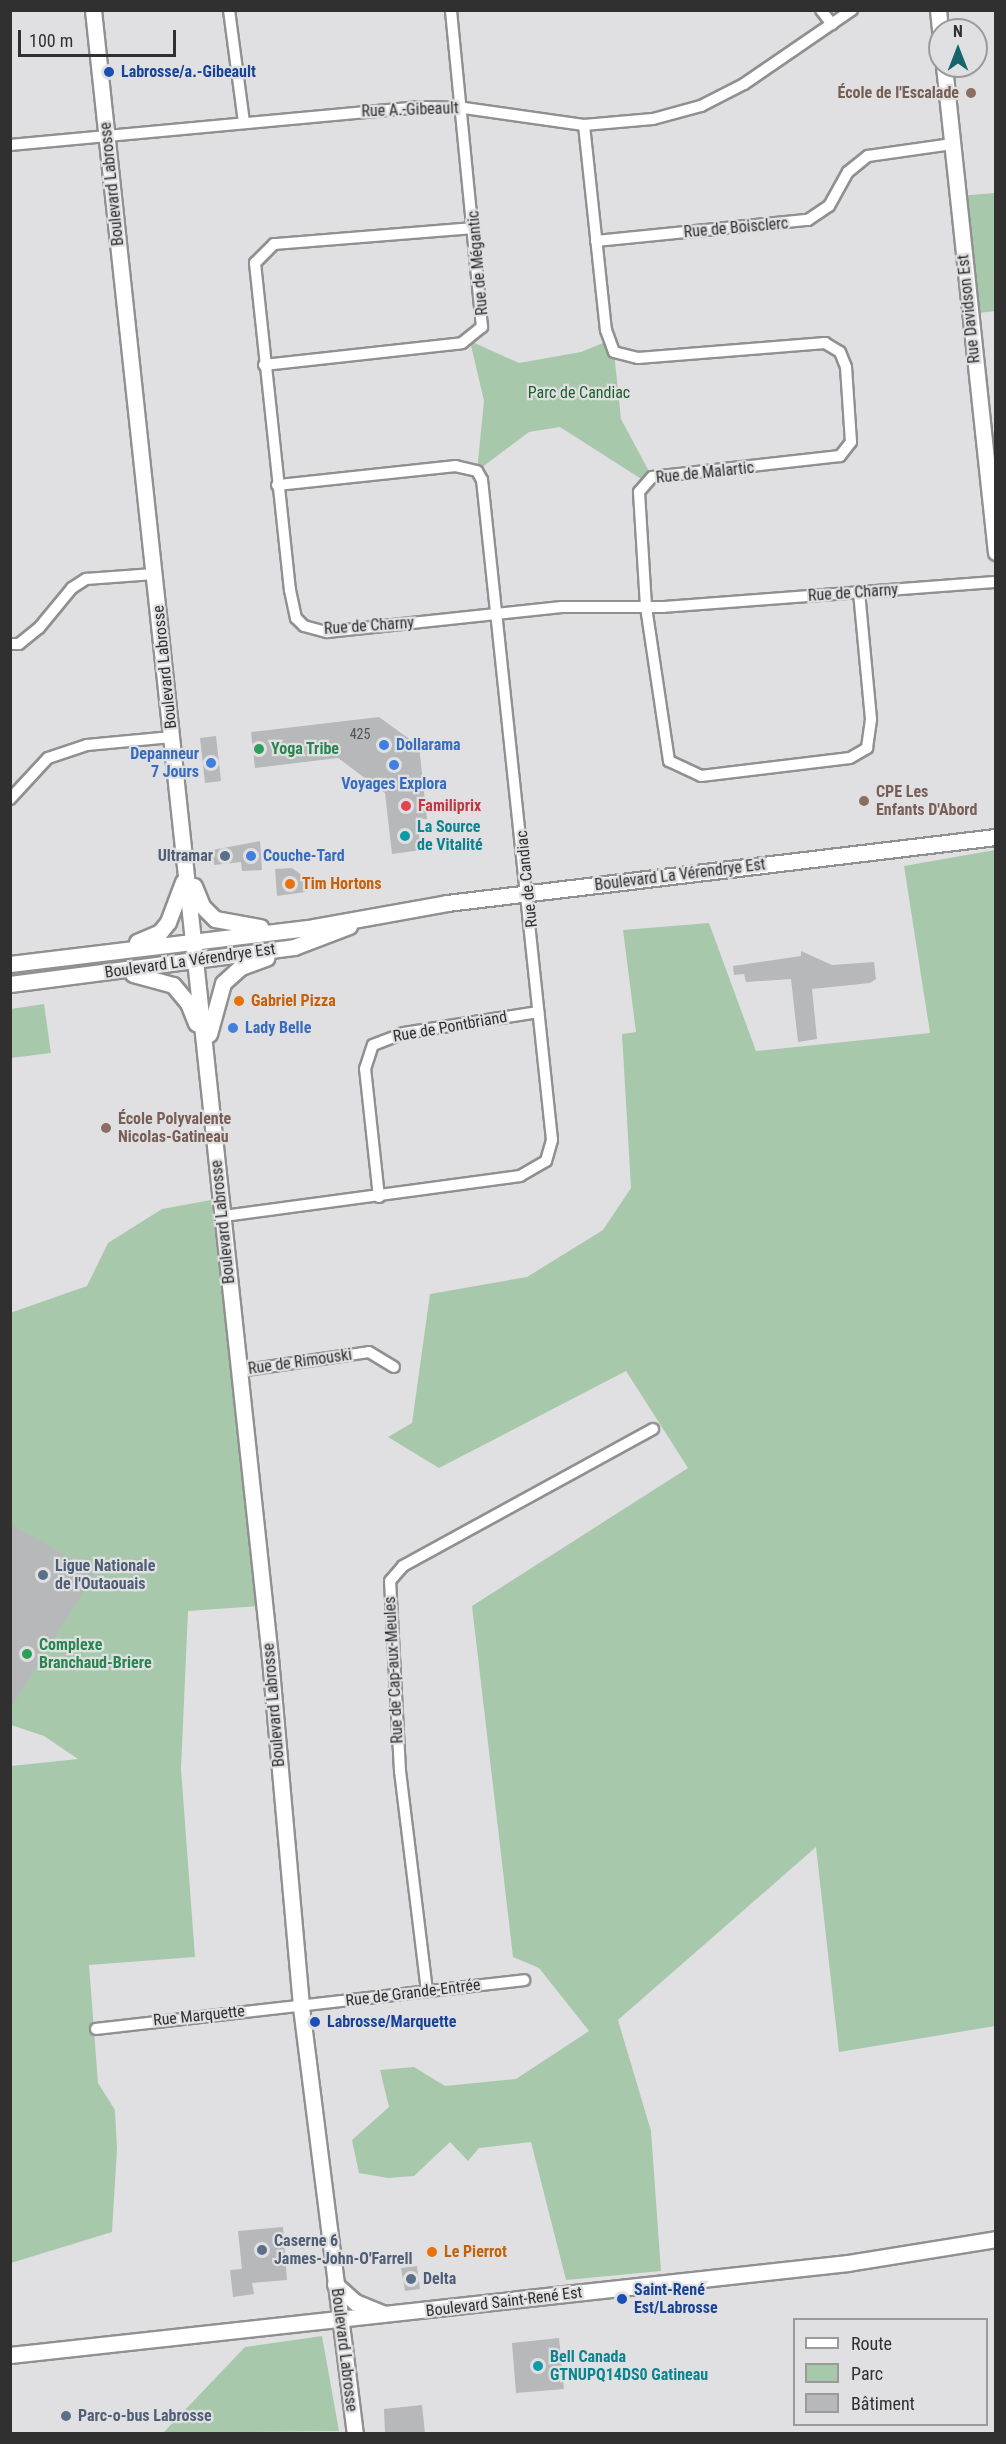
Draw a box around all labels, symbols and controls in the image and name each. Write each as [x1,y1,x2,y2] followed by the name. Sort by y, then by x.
[21,18,178,56] scale bar
[928,18,988,78] north arrow
[953,22,963,41] text: N
[29,30,73,51] text: 100 m
[121,62,256,82] place label: Labrosse/a.-Gibeault
[102,65,116,79] marker: Labrosse/a.-Gibeault
[838,83,959,103] place label: École de l'Escalade
[964,86,978,100] marker: École de l'Escalade
[361,99,459,121] street label: Rue A.-Gibeault
[96,121,128,247] street label: Boulevard Labrosse
[464,210,492,316] street label: Rue de Mégantic
[683,214,789,242] street label: Rue de Boisclerc
[954,254,984,364] street label: Rue Davidson Est
[528,383,630,403] park label: Parc de Candiac
[655,458,755,488] street label: Rue de Malartic
[807,580,899,606] street label: Rue de Charny
[149,604,181,730] street label: Boulevard Labrosse
[323,613,415,639] street label: Rue de Charny
[350,726,370,742] house number: 425
[396,735,461,755] place label: Dollarama
[377,738,391,752] marker: Dollarama
[271,739,339,759] place label: Yoga Tribe
[252,742,266,756] marker: Yoga Tribe
[130,744,199,782] place label: Depanneur 7 Jours
[204,756,218,770] marker: Depanneur 7 Jours
[387,758,401,772] marker: Voyages Explora
[341,774,447,794] place label: Voyages Explora
[876,782,977,820] place label: CPE Les Enfants D'Abord
[857,794,871,808] marker: CPE Les Enfants D'Abord
[418,796,481,816] place label: Familiprix
[399,799,413,813] marker: Familiprix
[417,817,483,855] place label: La Source de Vitalité
[398,829,412,843] marker: La Source de Vitalité
[512,829,542,929] street label: Rue de Candiac
[158,846,213,866] place label: Ultramar
[263,846,345,866] place label: Couche-Tard
[218,849,232,863] marker: Ultramar
[244,849,258,863] marker: Couche-Tard
[593,855,767,895] street label: Boulevard La Vérendrye Est
[302,874,382,894] place label: Tim Hortons
[283,877,297,891] marker: Tim Hortons
[103,940,277,982] street label: Boulevard La Vérendrye Est
[251,991,336,1011] place label: Gabriel Pizza
[232,994,246,1008] marker: Gabriel Pizza
[391,1008,509,1046] street label: Rue de Pontbriand
[245,1018,311,1038] place label: Lady Belle
[226,1021,240,1035] marker: Lady Belle
[118,1109,231,1147] place label: École Polyvalente Nicolas-Gatineau
[99,1121,113,1135] marker: École Polyvalente Nicolas-Gatineau
[207,1159,239,1285] street label: Boulevard Labrosse
[247,1345,353,1379] street label: Rue de Rimouski
[55,1556,155,1594] place label: Ligue Nationale de l'Outaouais
[36,1568,50,1582] marker: Ligue Nationale de l'Outaouais
[381,1596,407,1744] street label: Rue de Cap-aux-Meules
[39,1635,152,1673] place label: Complexe Branchaud-Briere
[259,1642,289,1768] street label: Boulevard Labrosse
[20,1647,34,1661] marker: Complexe Branchaud-Briere
[345,1975,481,2011] street label: Rue de Grande-Entrée
[152,2002,246,2030] street label: Rue Marquette
[327,2012,456,2032] place label: Labrosse/Marquette
[308,2015,322,2029] marker: Labrosse/Marquette
[274,2231,413,2269] place label: Caserne 6 James-John-O'Farrell
[444,2242,507,2262] place label: Le Pierrot
[255,2243,269,2257] marker: Caserne 6 James-John-O'Farrell
[425,2245,439,2259] marker: Le Pierrot
[423,2269,456,2289] place label: Delta
[404,2272,418,2286] marker: Delta
[634,2280,718,2318] place label: Saint-René Est/Labrosse
[425,2283,583,2321] street label: Boulevard Saint-René Est
[327,2287,361,2413] street label: Boulevard Labrosse
[615,2292,629,2306] marker: Saint-René Est/Labrosse
[793,2318,988,2426] legend
[851,2333,892,2354] text: Route
[550,2347,708,2385] place label: Bell Canada GTNUPQ14DS0 Gatineau
[531,2359,545,2373] marker: Bell Canada GTNUPQ14DS0 Gatineau
[851,2363,883,2384] text: Parc
[851,2393,915,2414] text: Bâtiment
[78,2406,212,2426] place label: Parc-o-bus Labrosse
[59,2409,73,2423] marker: Parc-o-bus Labrosse

